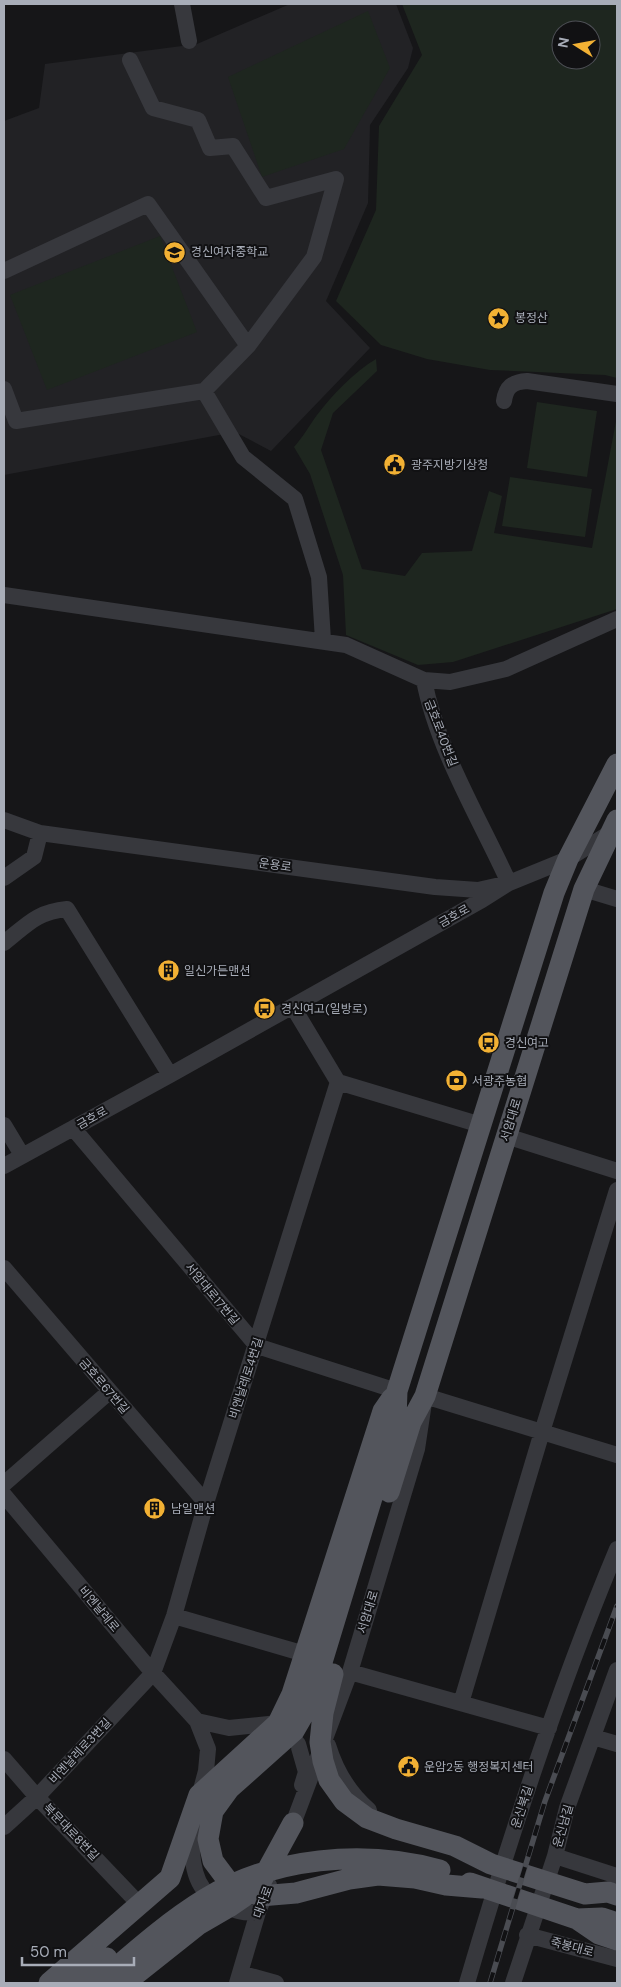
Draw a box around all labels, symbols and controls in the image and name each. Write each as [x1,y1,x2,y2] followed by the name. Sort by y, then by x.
[551,20,601,70] north arrow
[553,36,573,49] text: N
[163,240,187,264] school or university icon: 경신여자중학교
[191,244,268,260] place label: 경신여자중학교
[487,306,511,330] place icon: 봉정산
[515,310,548,326] place label: 봉정산
[383,453,407,477] public building icon: 광주지방기상청
[411,457,488,473] place label: 광주지방기상청
[421,697,461,769] street label: 금호로40번길
[257,855,293,875] street label: 운용로
[436,901,472,931] street label: 금호로
[156,959,180,983] building icon: 일신가든맨션
[184,963,250,979] place label: 일신가든맨션
[253,997,277,1021] bus stop icon: 경신여고(일방로)
[281,1001,367,1017] place label: 경신여고(일방로)
[477,1031,501,1055] bus stop icon: 경신여고
[505,1035,549,1051] place label: 경신여고
[444,1069,468,1093] bank icon: 서광주농협
[472,1073,527,1089] place label: 서광주농협
[497,1097,525,1143] street label: 서암대로
[74,1103,110,1133] street label: 금호로
[181,1260,243,1328] street label: 서암대로17번길
[225,1335,267,1421] street label: 비엔날레로4번길
[75,1355,133,1417] street label: 금호로67번길
[143,1497,167,1521] building icon: 남일맨션
[171,1501,215,1517] place label: 남일맨션
[75,1583,123,1635] street label: 비엔날레로
[354,1589,382,1635] street label: 서암대로
[45,1715,115,1787] street label: 비엔날레로3번길
[396,1755,420,1779] public building icon: 운암2동 행정복지센터
[424,1759,533,1775] place label: 운암2동 행정복지센터
[508,1784,536,1830] street label: 운신북길
[40,1800,102,1864] street label: 북문대로8번길
[549,1803,577,1849] street label: 운신남길
[250,1884,276,1920] street label: 대자로
[22,1934,135,1966] scale bar
[549,1934,595,1960] street label: 죽봉대로
[30,1942,67,1962] text: 50 m

